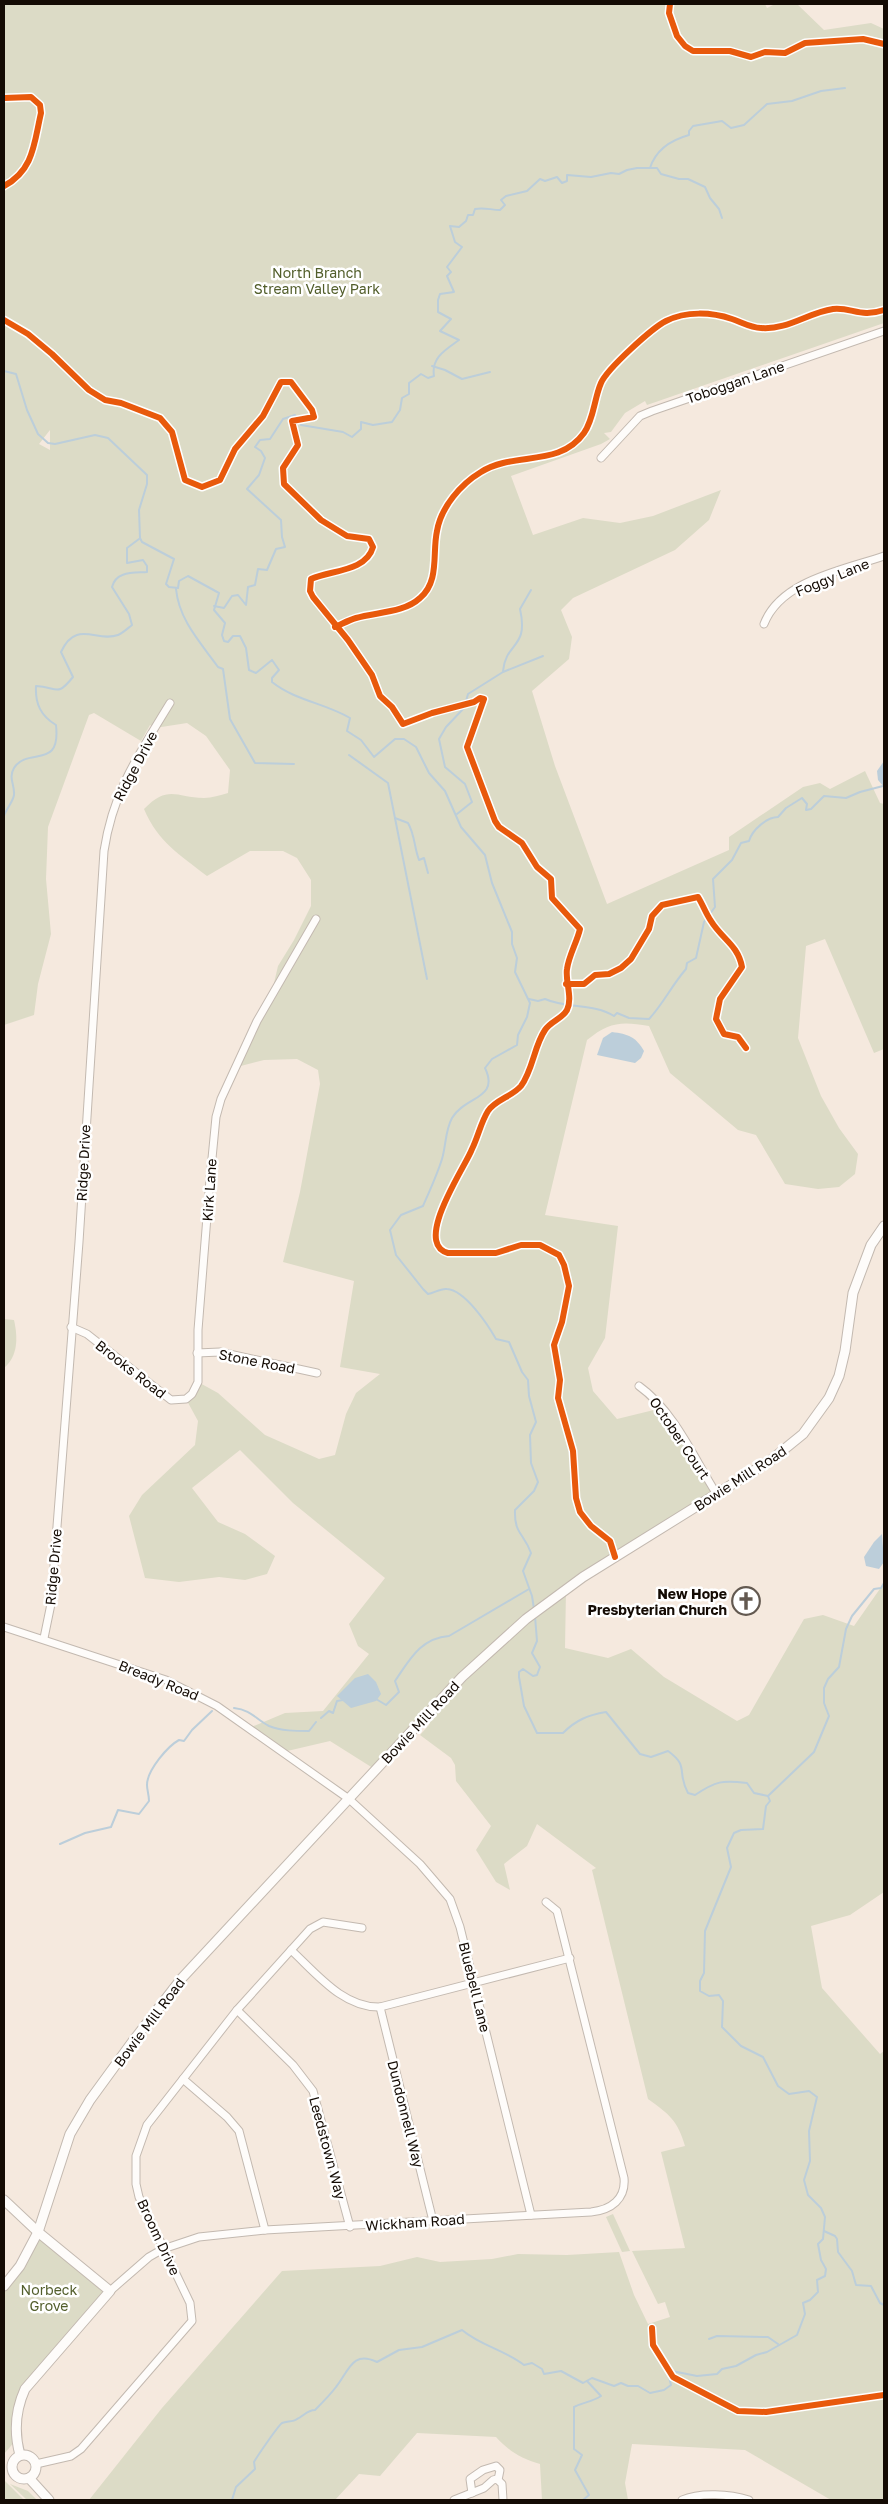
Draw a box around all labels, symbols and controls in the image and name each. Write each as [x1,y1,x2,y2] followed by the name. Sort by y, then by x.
[254,264,380,297] park label: North Branch Stream Valley Park
[684,357,786,407] street label: Toboggan Lane
[793,555,871,599] street label: Foggy Lane
[109,728,161,804] street label: Ridge Drive
[73,1124,93,1202] street label: Ridge Drive
[198,1158,220,1222] street label: Kirk Lane
[92,1336,170,1402] street label: Brooks Road
[217,1345,297,1377] street label: Stone Road
[646,1394,714,1482] street label: October Court
[691,1442,789,1514] street label: Bowie Mill Road
[41,1528,65,1606] street label: Ridge Drive
[588,1585,727,1618] place label: New Hope Presbyterian Church
[731,1586,761,1616] church icon: New Hope Presbyterian Church
[116,1656,202,1704] street label: Bready Road
[377,1677,463,1767] street label: Bowie Mill Road
[456,1940,494,2034] street label: Bluebell Lane
[110,1974,188,2070] street label: Bowie Mill Road
[384,2059,428,2170] street label: Dundonnell Way
[306,2095,350,2201] street label: Leedstown Way
[134,2196,184,2278] street label: Broom Drive
[365,2210,465,2234] street label: Wickham Road
[21,2281,77,2314] park label: Norbeck Grove

